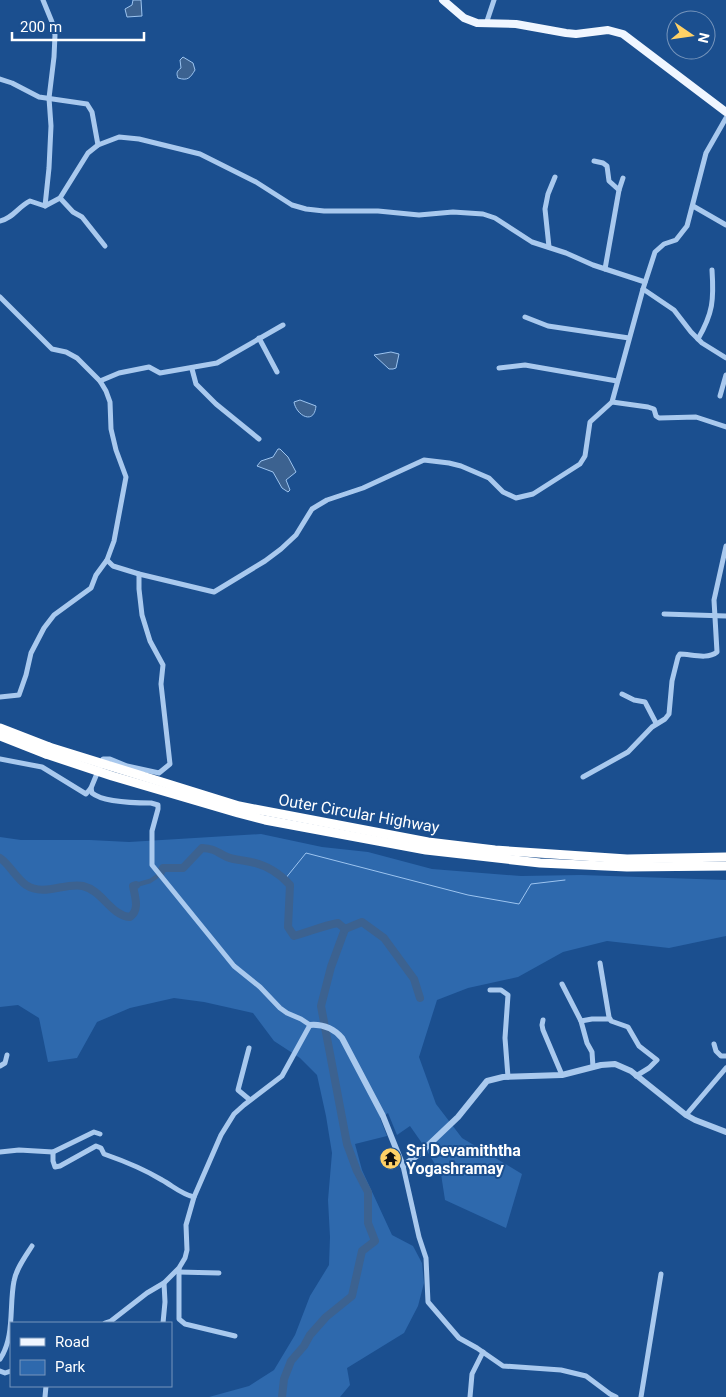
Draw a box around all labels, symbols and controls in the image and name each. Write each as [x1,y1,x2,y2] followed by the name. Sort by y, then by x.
[12,10,145,42] scale bar
[666,10,716,60] north arrow
[20,18,62,36] text: 200 m
[695,31,713,45] text: N
[277,790,441,837] street label: Outer Circular Highway
[406,1141,521,1178] place label: Sri Devamiththa Yogashramay
[378,1147,402,1171] temple icon: Sri Devamiththa Yogashramay
[10,1322,172,1387] legend
[55,1333,89,1351] text: Road
[55,1358,86,1376] text: Park

